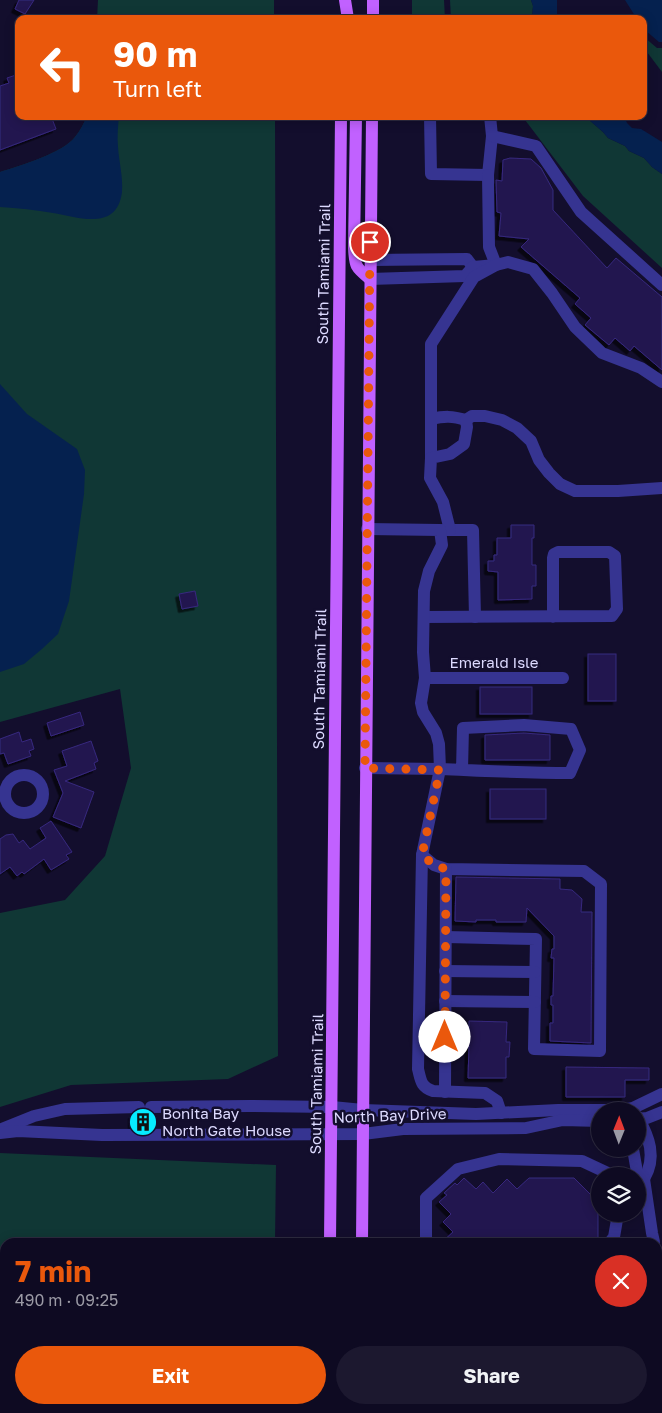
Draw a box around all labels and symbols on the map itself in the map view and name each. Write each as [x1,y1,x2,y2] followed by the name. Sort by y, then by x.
[313,203,333,345] street label: South Tamiami Trail
[349,221,391,263] pin
[309,608,329,750] street label: South Tamiami Trail
[450,653,539,671] street label: Emerald Isle
[418,1010,470,1062] position arrow
[306,1013,326,1155] street label: South Tamiami Trail
[591,1102,646,1158] north arrow
[162,1104,291,1139] place label: Bonita Bay North Gate House
[333,1104,447,1126] street label: North Bay Drive
[128,1107,158,1137] building icon: Bonita Bay North Gate House

